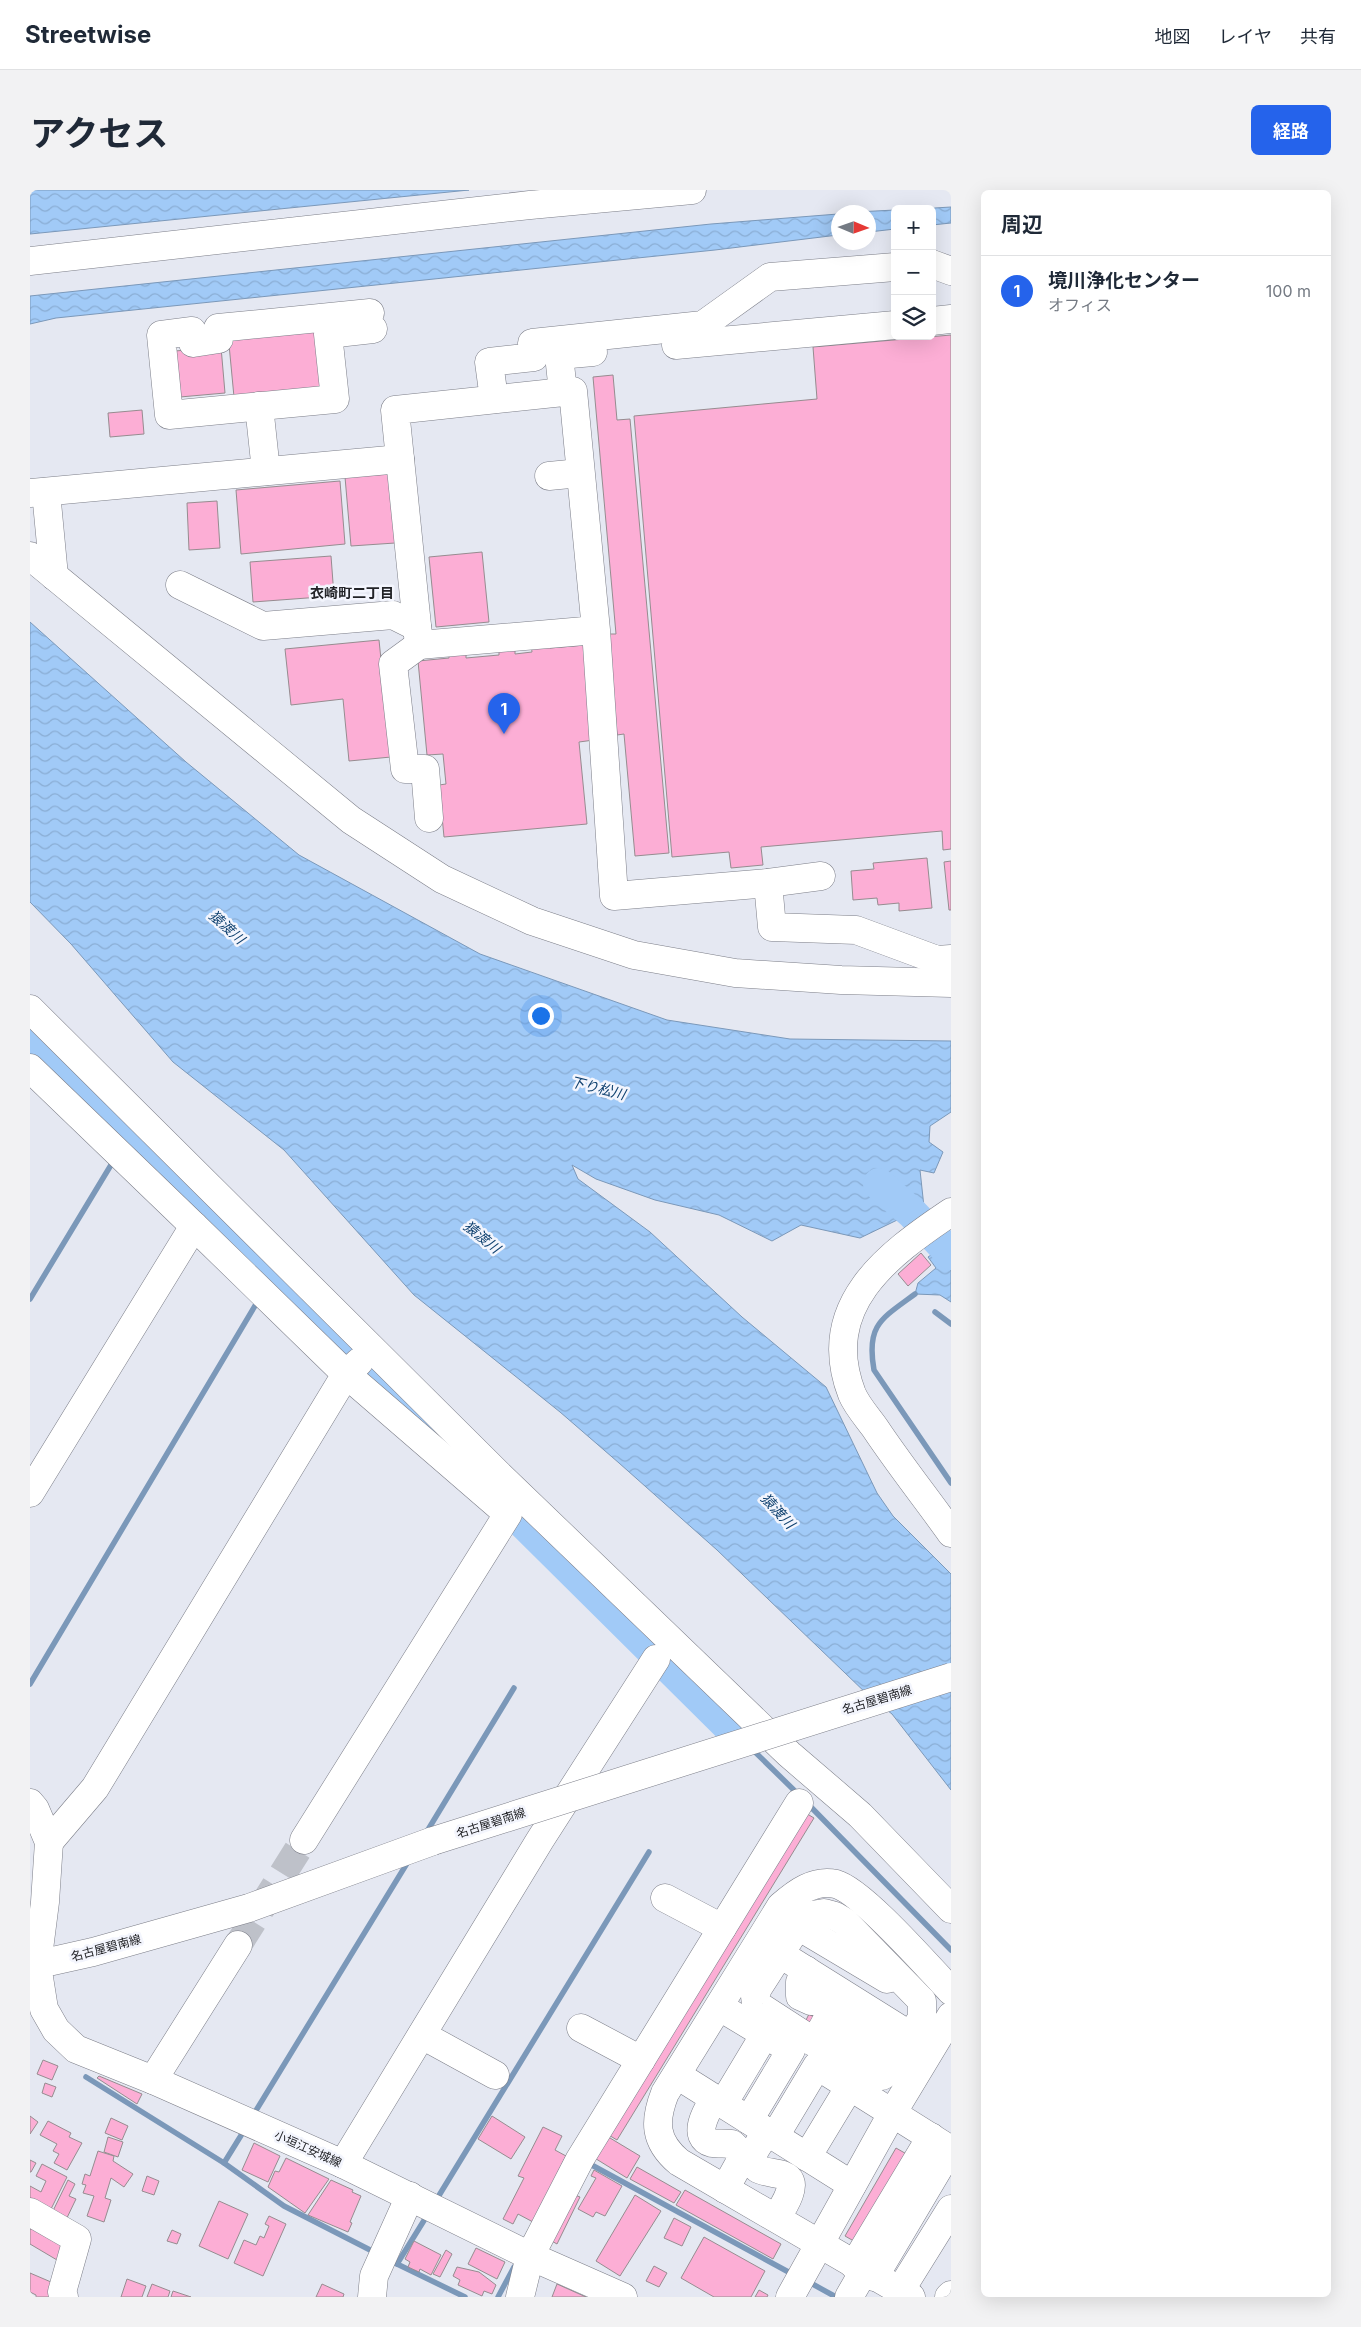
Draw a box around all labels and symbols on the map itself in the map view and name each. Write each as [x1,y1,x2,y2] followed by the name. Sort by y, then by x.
[831,205,876,250] north arrow
[310,584,394,601] district label: 衣崎町二丁目
[488,693,520,734] pin: 1
[206,906,250,948] water label: 猿渡川
[528,1003,554,1029] your location
[569,1072,629,1103] water label: 下り松川
[461,1217,506,1258] water label: 猿渡川
[758,1490,800,1533] water label: 猿渡川
[840,1682,913,1717] street label: 名古屋碧南線
[454,1804,527,1841] street label: 名古屋碧南線
[69,1931,143,1964] street label: 名古屋碧南線
[272,2127,344,2170] street label: 小垣江安城線

